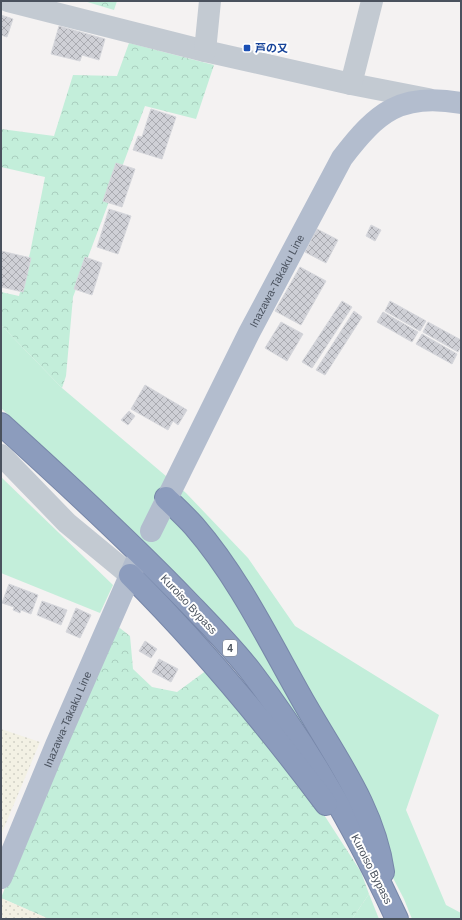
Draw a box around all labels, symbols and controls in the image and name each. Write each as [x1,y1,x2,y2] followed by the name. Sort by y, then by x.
[255,42,288,54] place label: 芦の又
[242,43,252,53] marker: 芦の又
[247,232,306,329] street label: Inazawa-Takaku Line
[159,572,220,636] street label: Kuroiso Bypass
[223,640,237,656] road number: 4
[41,669,93,769] street label: Inazawa-Takaku Line
[349,832,395,906] street label: Kuroiso Bypass

